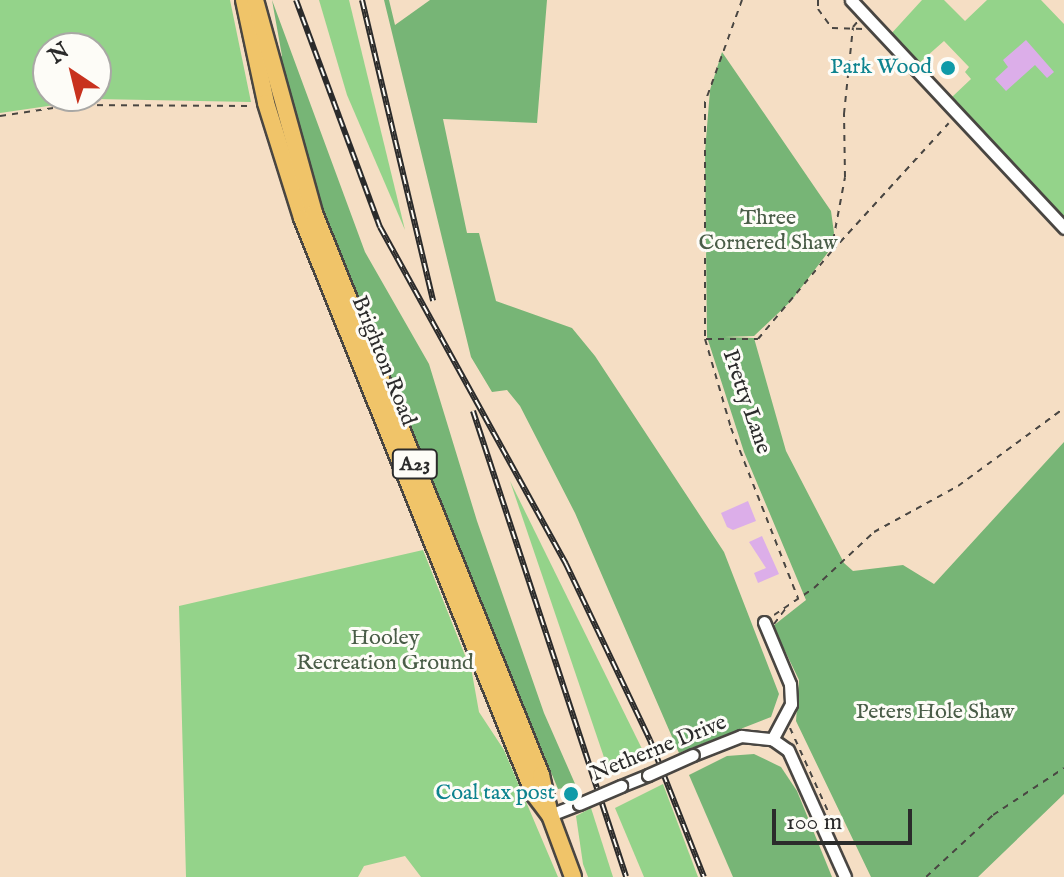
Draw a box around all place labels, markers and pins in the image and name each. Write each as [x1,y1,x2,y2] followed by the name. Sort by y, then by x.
[830,55,932,81] place label: Park Wood
[939,59,957,77] marker: Park Wood
[435,781,555,807] place label: Coal tax post
[562,785,580,803] marker: Coal tax post

